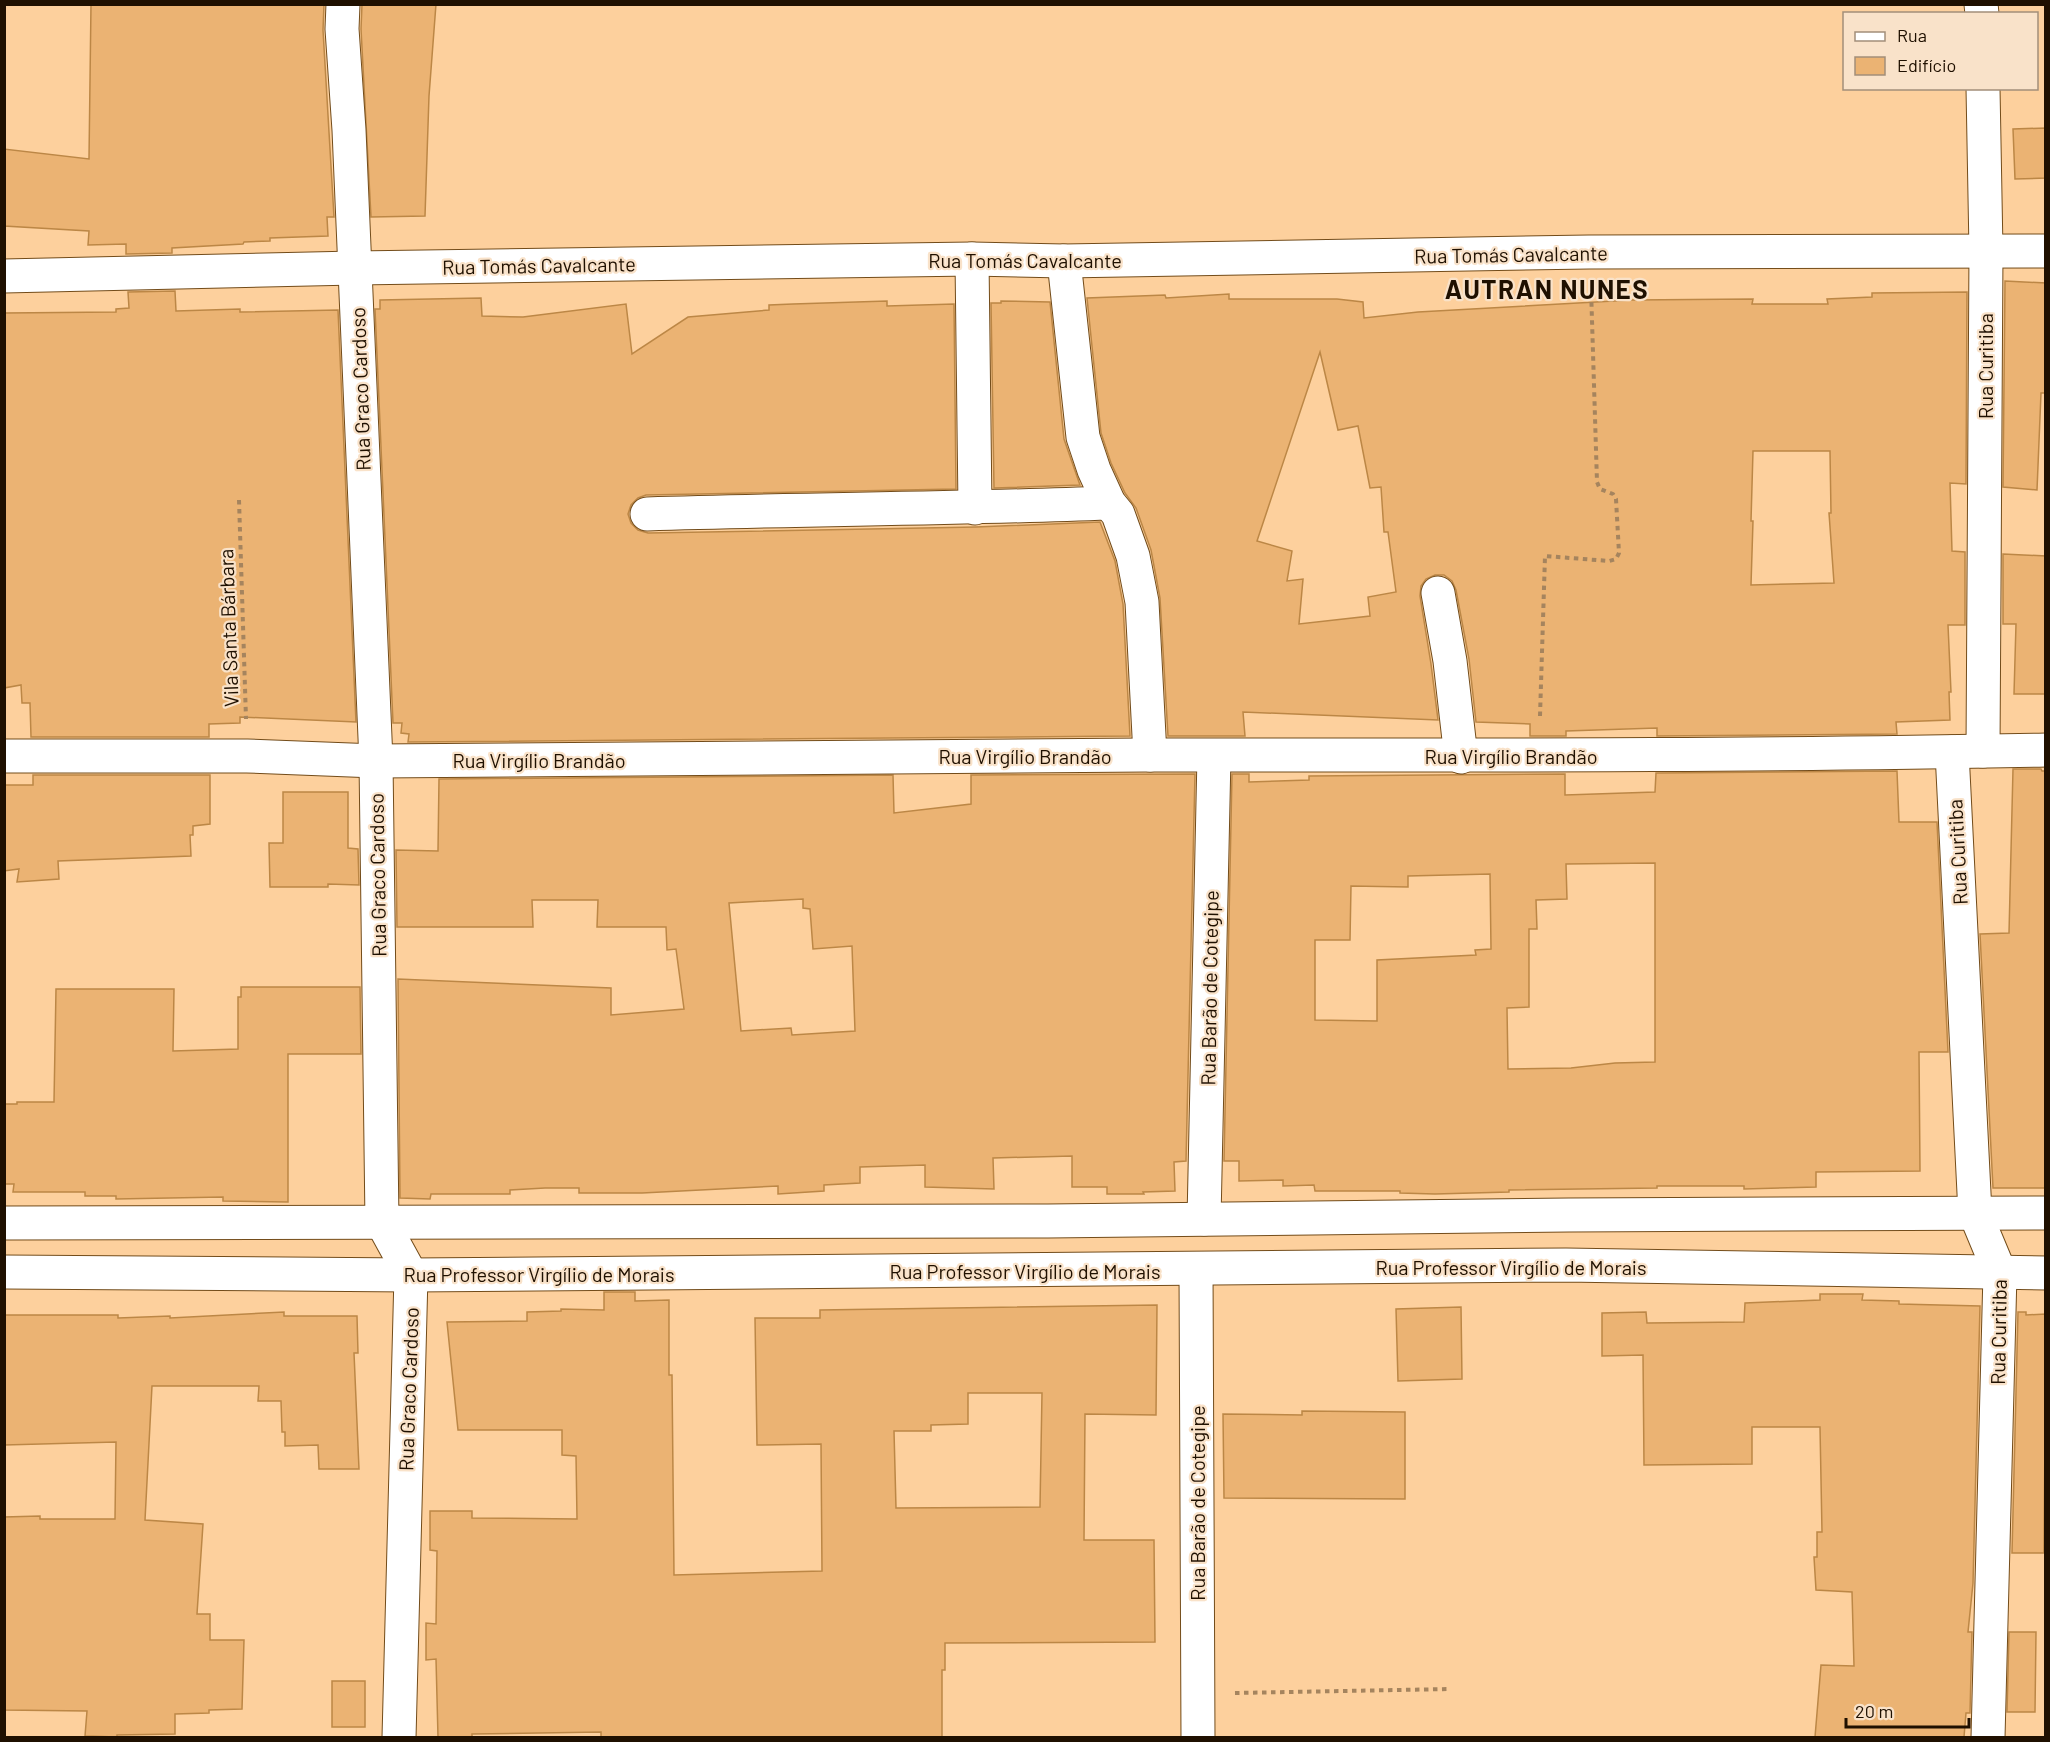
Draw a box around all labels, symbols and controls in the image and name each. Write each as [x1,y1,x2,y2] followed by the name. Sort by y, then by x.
[1843,12,2038,90] legend
[1897,24,1927,46] text: Rua
[1897,54,1956,76] text: Edifício
[1414,240,1608,268] street label: Rua Tomás Cavalcante
[928,248,1122,272] street label: Rua Tomás Cavalcante
[442,251,636,279] street label: Rua Tomás Cavalcante
[1445,273,1649,304] district label: AUTRAN NUNES
[345,307,375,471] street label: Rua Graco Cardoso
[1973,313,1997,419] street label: Rua Curitiba
[213,548,243,708] street label: Vila Santa Bárbara
[938,744,1112,768] street label: Rua Virgílio Brandão
[1424,744,1598,768] street label: Rua Virgílio Brandão
[452,748,626,772] street label: Rua Virgílio Brandão
[364,793,390,957] street label: Rua Graco Cardoso
[1942,798,1972,906] street label: Rua Curitiba
[1195,890,1223,1086] street label: Rua Barão de Cotegipe
[1375,1255,1647,1279] street label: Rua Professor Virgílio de Morais
[889,1259,1161,1283] street label: Rua Professor Virgílio de Morais
[403,1262,675,1286] street label: Rua Professor Virgílio de Morais
[1985,1279,2011,1385] street label: Rua Curitiba
[393,1307,423,1471] street label: Rua Graco Cardoso
[1185,1405,1209,1601] street label: Rua Barão de Cotegipe
[1846,1691,1969,1729] scale bar
[1855,1700,1893,1722] text: 20 m

